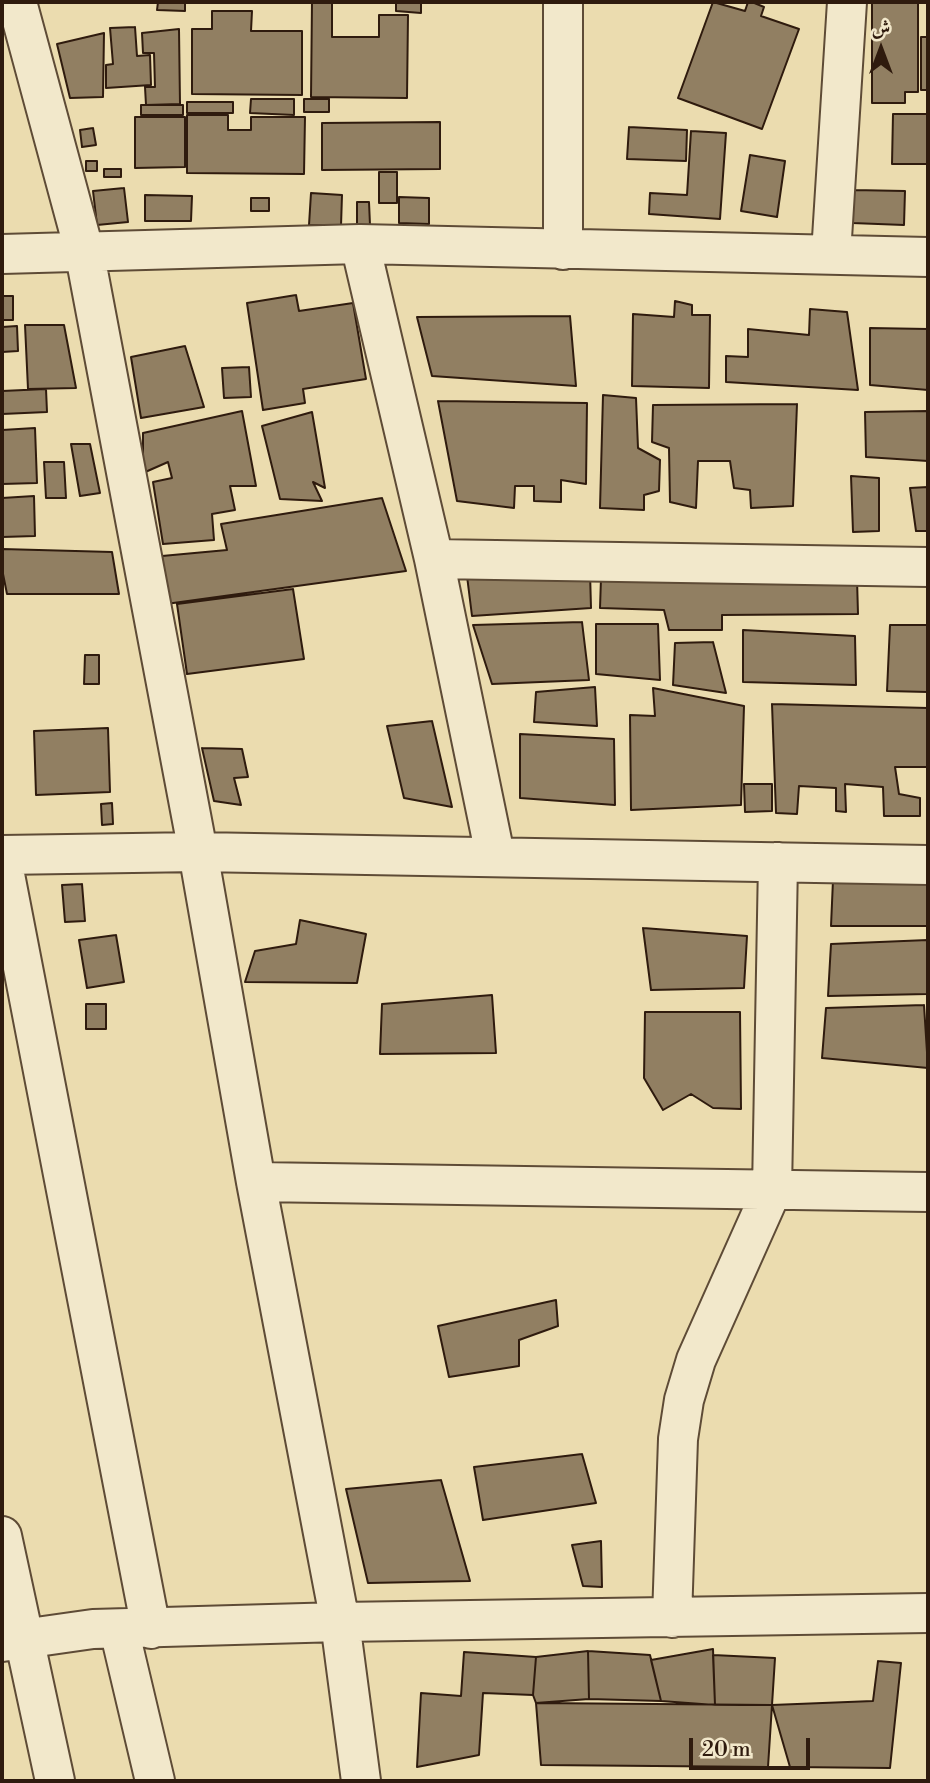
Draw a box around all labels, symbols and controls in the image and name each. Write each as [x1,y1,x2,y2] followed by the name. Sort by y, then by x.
[846,14,916,84] north arrow
[872,16,890,40] text: ش
[692,1724,813,1768] scale bar
[702,1737,751,1763] text: 20 m

